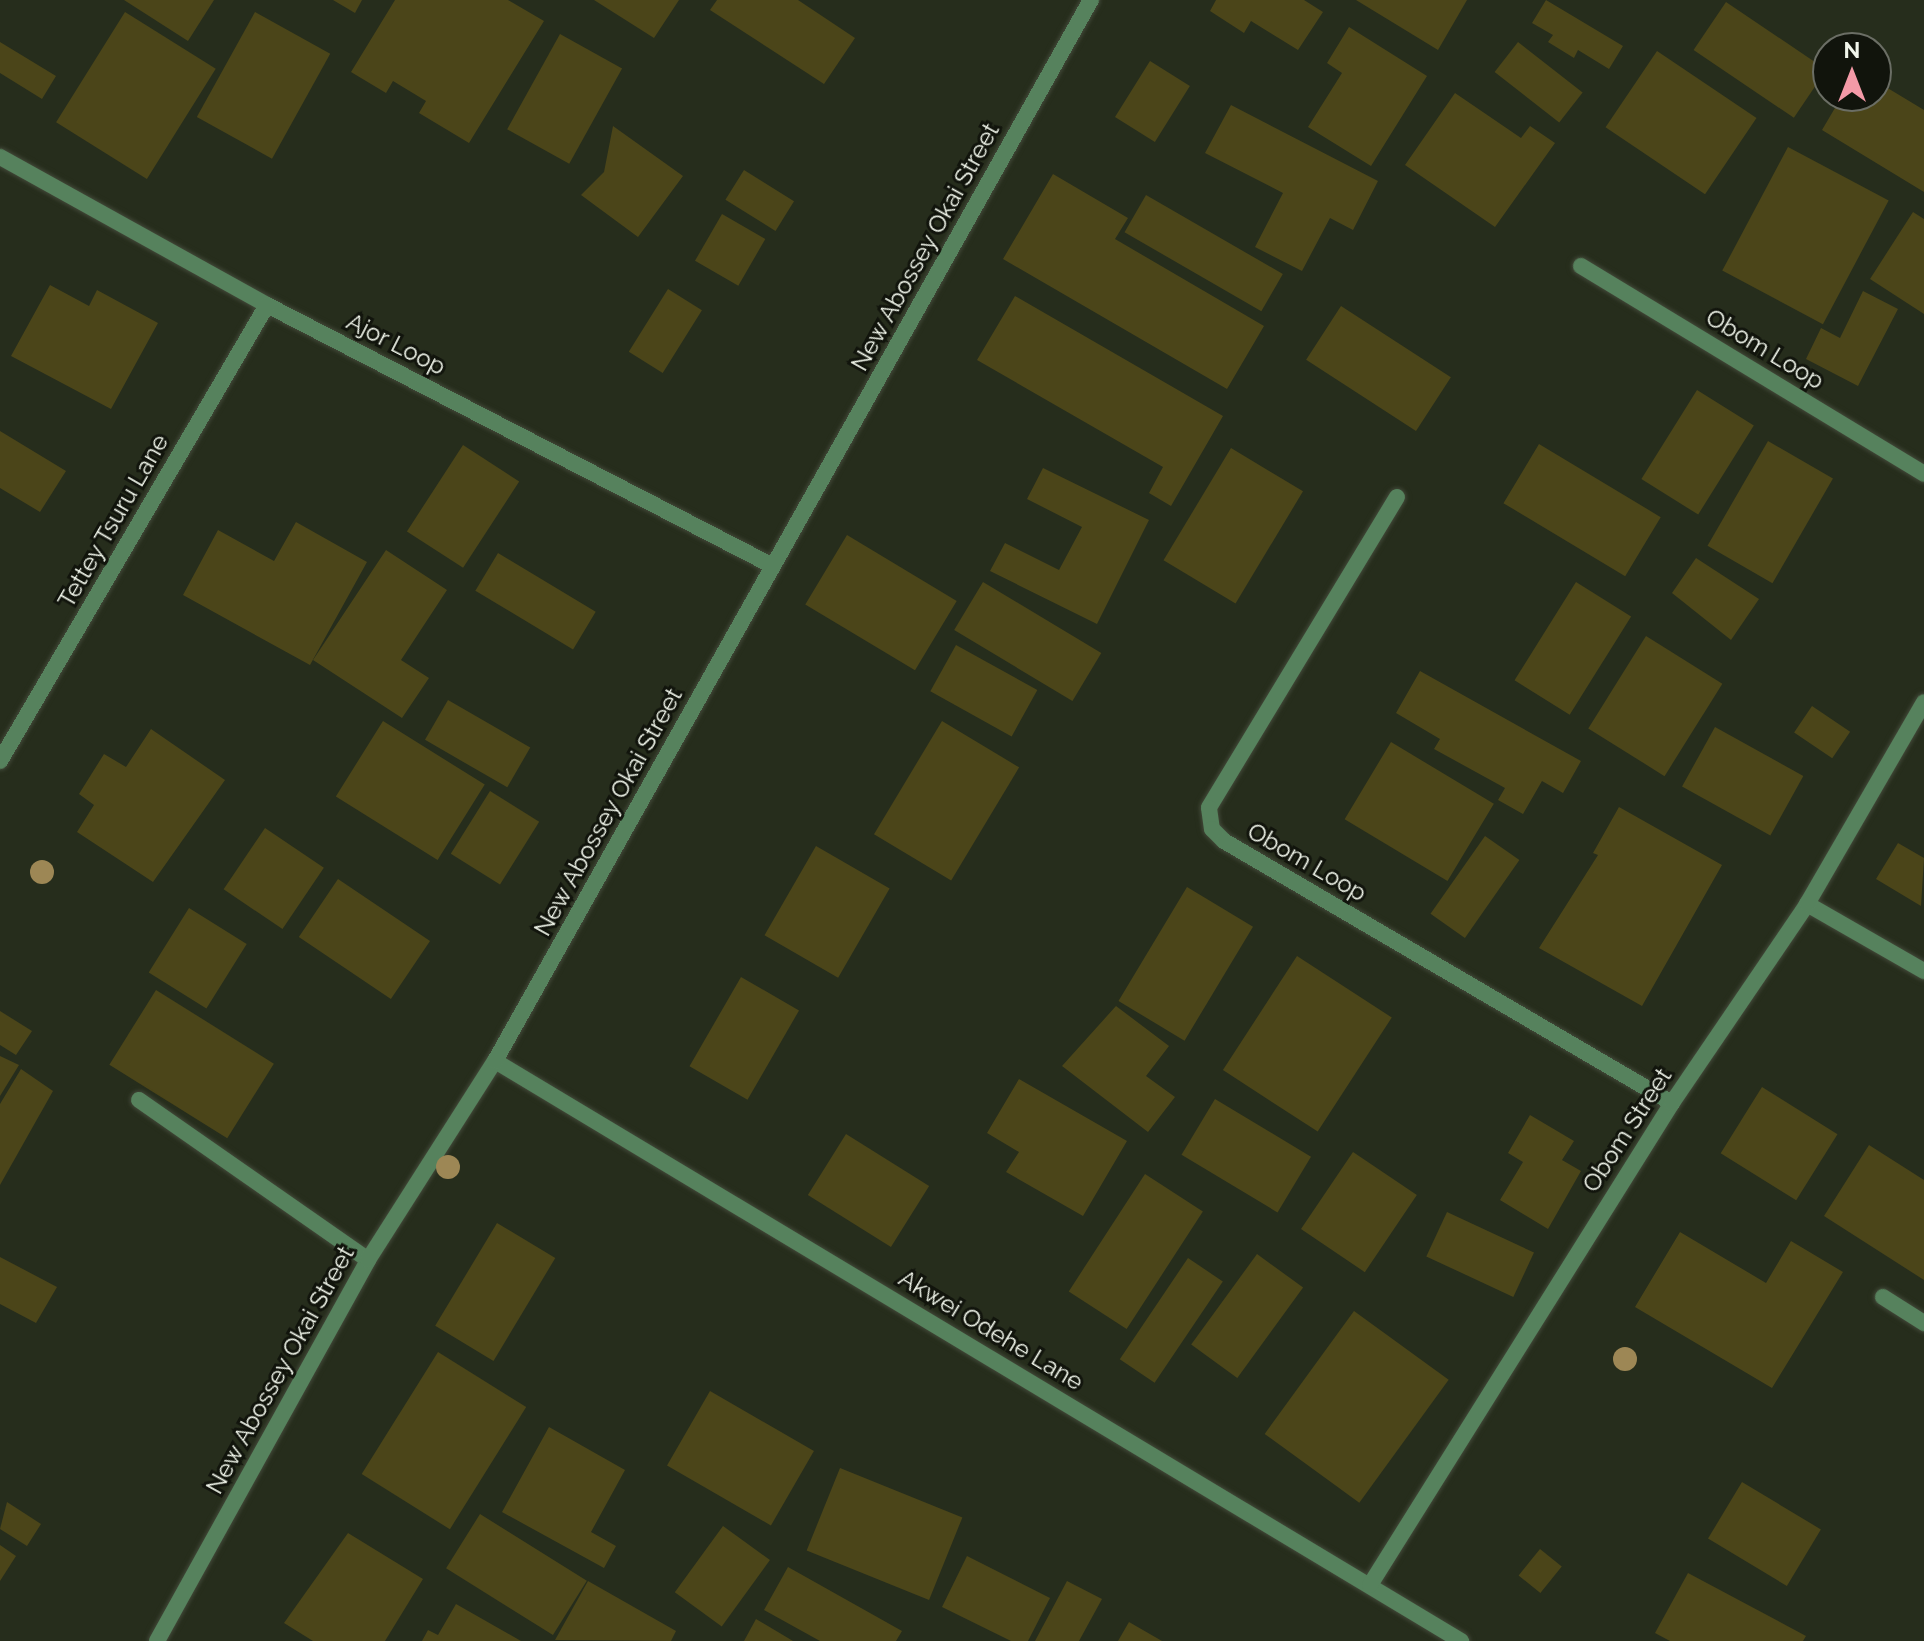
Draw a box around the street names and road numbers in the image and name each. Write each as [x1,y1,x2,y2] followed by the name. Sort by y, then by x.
[844,117,1006,377] street label: New Abossey Okai Street
[1701,303,1829,395] street label: Obom Loop
[342,307,450,381] street label: Ajor Loop
[51,429,175,613] street label: Tettey Tsuru Lane
[527,682,689,942] street label: New Abossey Okai Street
[1242,816,1372,908] street label: Obom Loop
[1576,1063,1678,1197] street label: Obom Street
[199,1240,361,1500] street label: New Abossey Okai Street
[894,1264,1088,1396] street label: Akwei Odehe Lane

